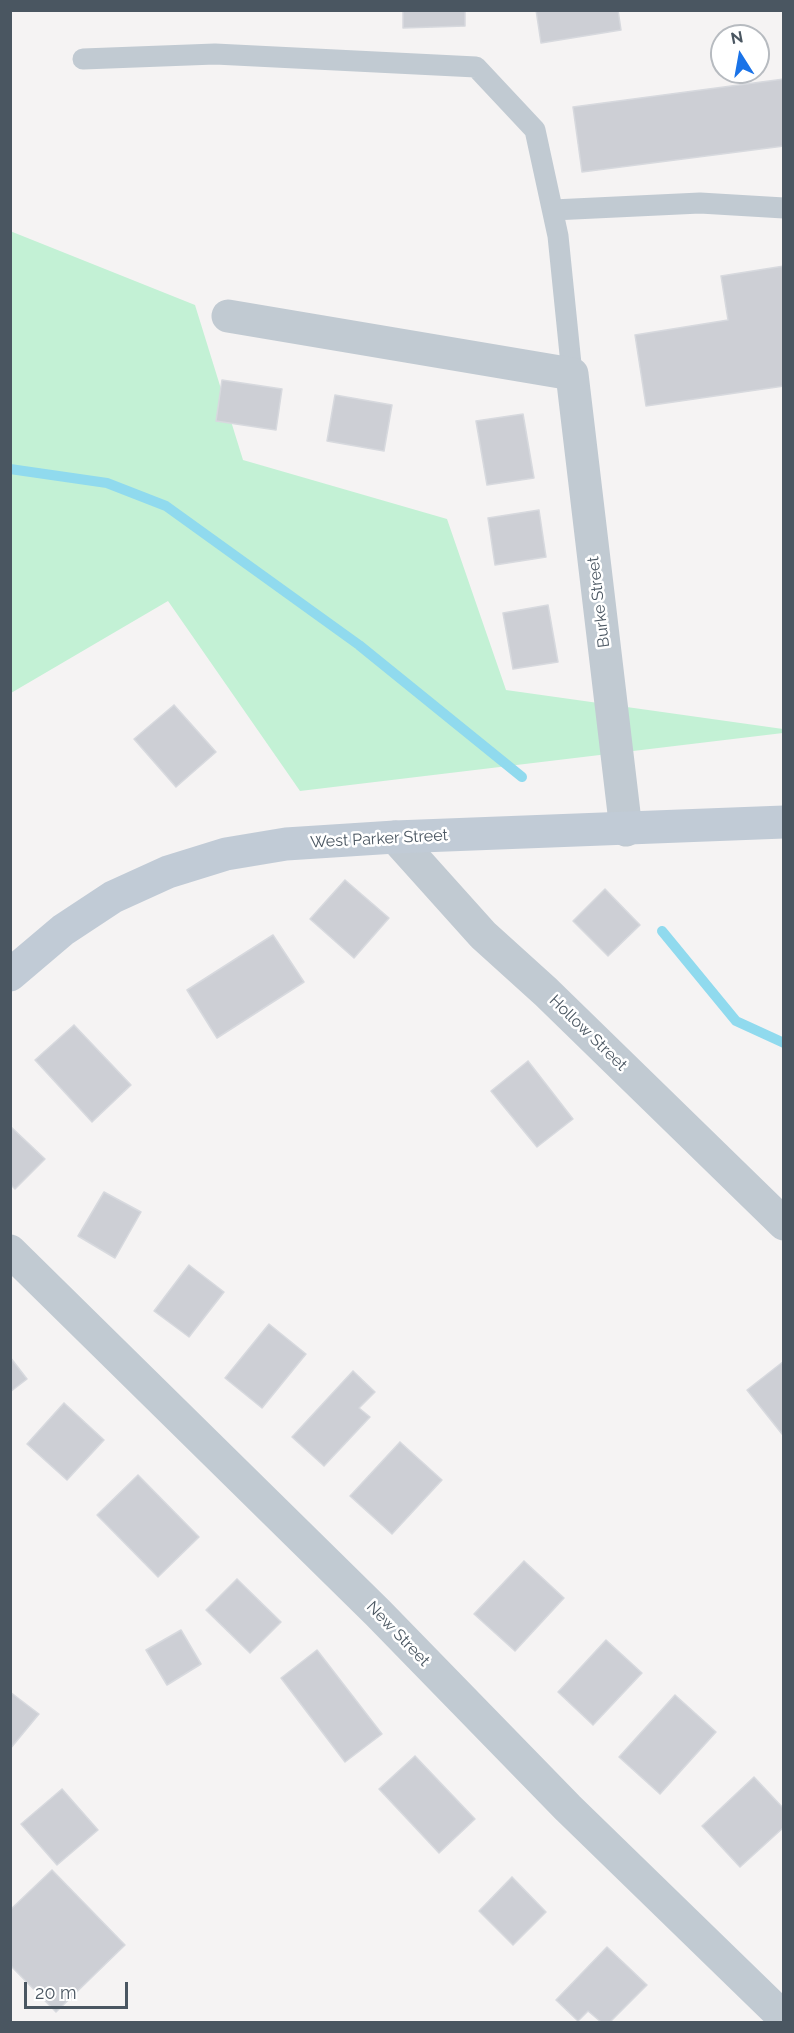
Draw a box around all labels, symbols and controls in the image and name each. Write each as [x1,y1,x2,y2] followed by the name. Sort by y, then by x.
[710,24,770,84] north arrow
[729,27,745,48] text: N
[584,555,614,649] street label: Burke Street
[310,826,448,852] street label: West Parker Street
[545,991,631,1075] street label: Hollow Street
[362,1598,434,1670] street label: New Street
[27,1970,130,2008] scale bar
[35,1982,77,2003] text: 20 m

